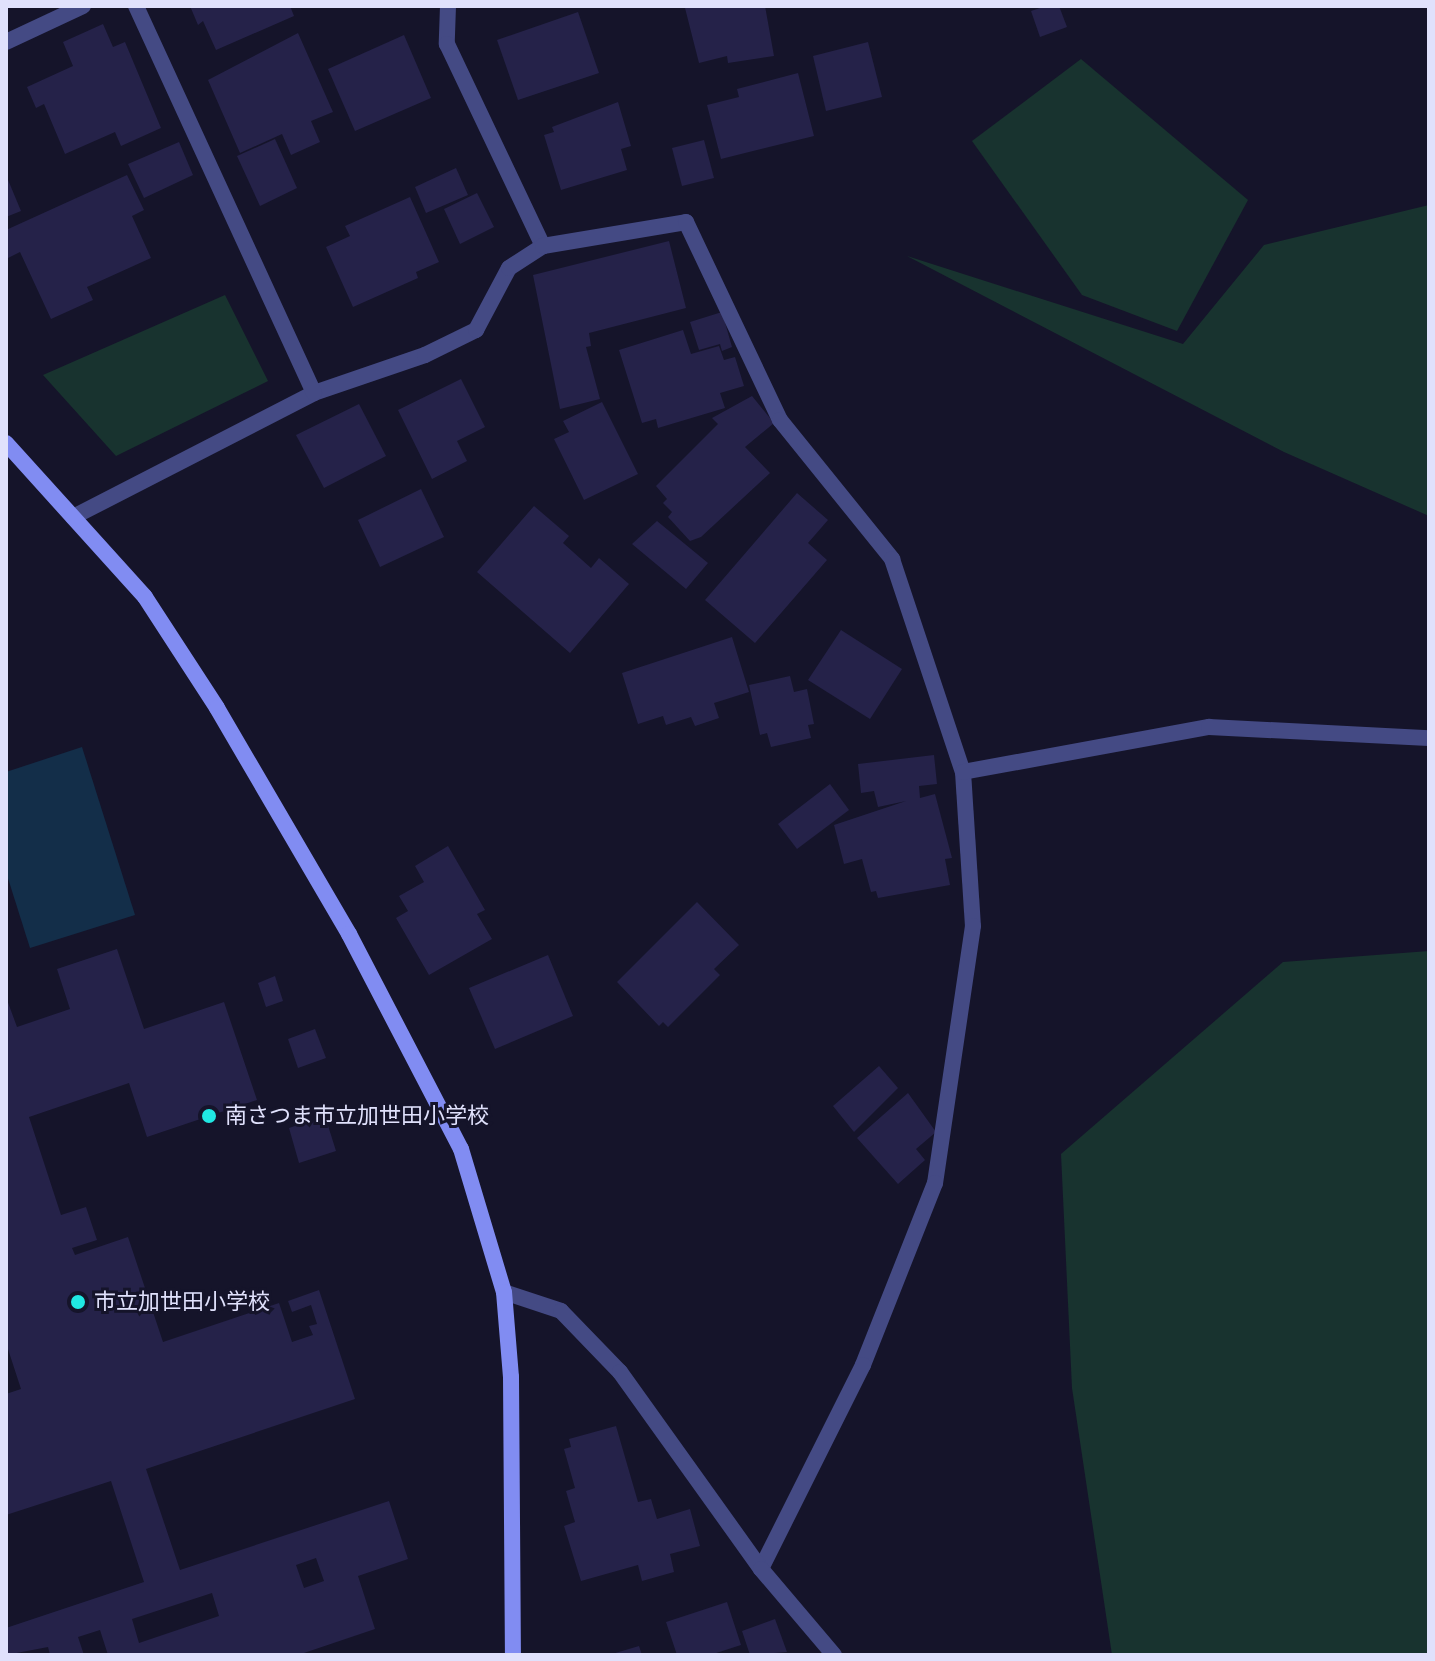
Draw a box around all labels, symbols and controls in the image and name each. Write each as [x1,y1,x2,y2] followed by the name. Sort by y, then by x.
[225,1103,489,1129] place label: 南さつま市立加世田小学校
[200,1107,218,1125] marker: 南さつま市立加世田小学校
[94,1289,270,1315] place label: 市立加世田小学校
[69,1293,87,1311] marker: 市立加世田小学校

